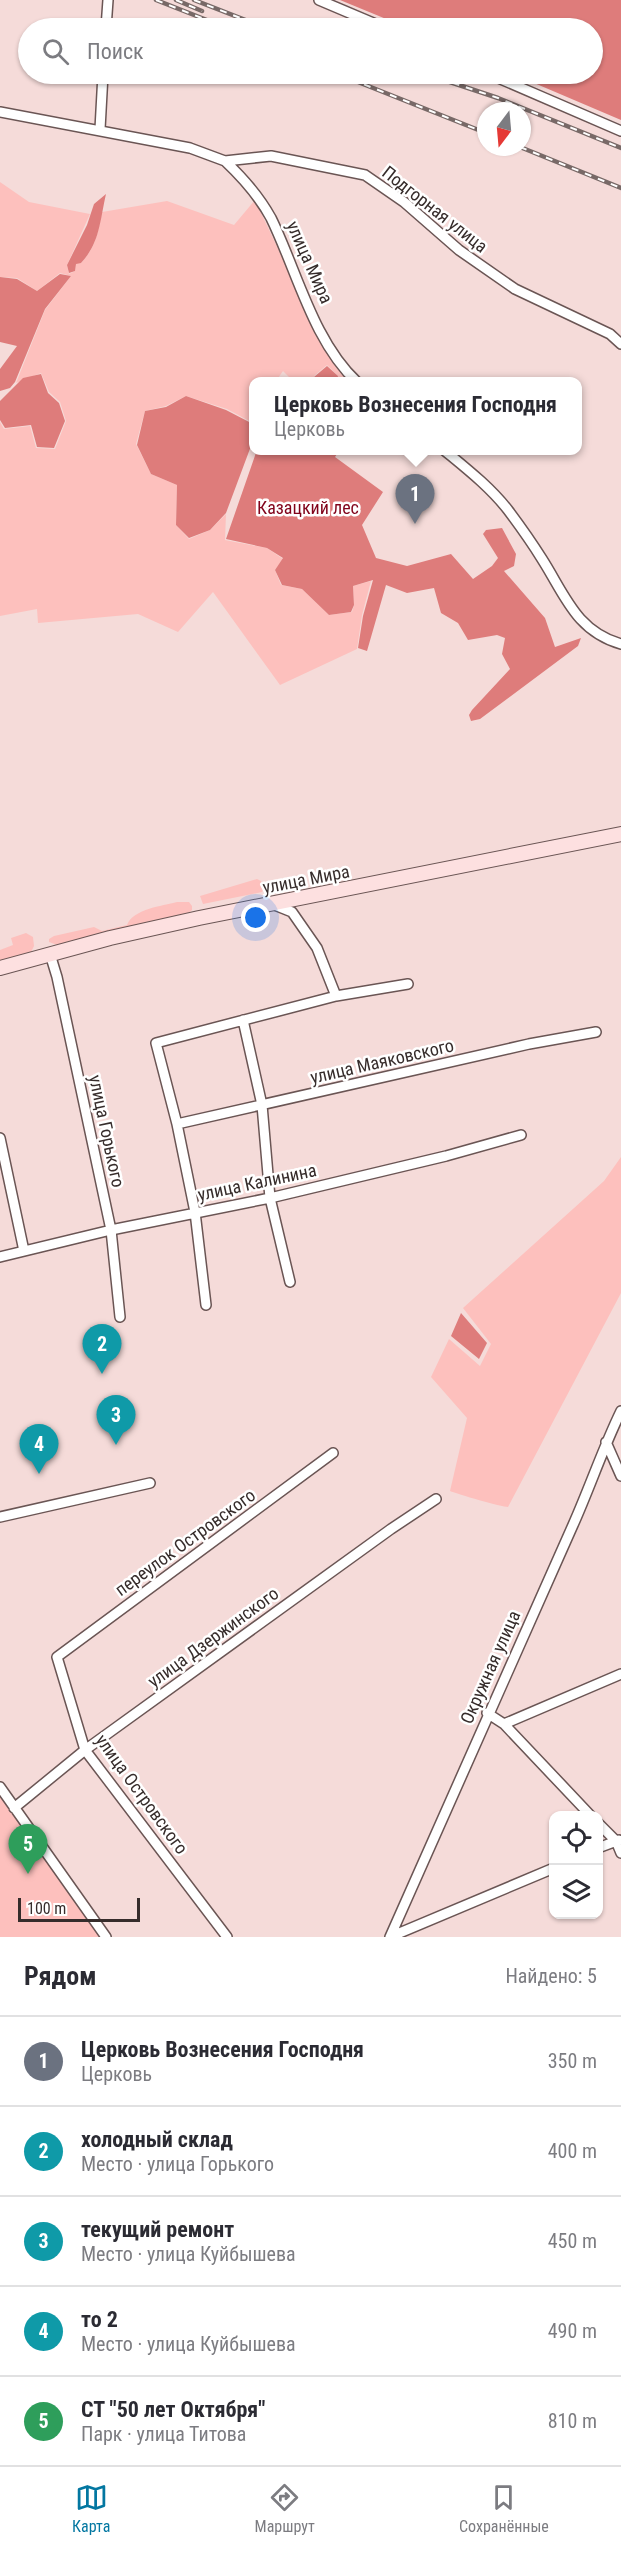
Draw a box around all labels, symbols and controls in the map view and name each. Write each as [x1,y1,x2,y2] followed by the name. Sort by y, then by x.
[18,18,603,84] search box
[39,35,72,68] icon: search
[87,39,144,64] text: Поиск
[477,102,531,156] north arrow
[378,161,492,257] street label: Подгорная улица
[283,218,337,306] street label: улица Мира
[249,377,582,455] popup
[274,392,557,417] text: Церковь Вознесения Господня
[274,417,345,441] text: Церковь
[396,474,434,524] pin: 1
[257,497,359,518] park label: Казацкий лес
[261,860,351,898] street label: улица Мира
[241,903,270,932] your location
[308,1034,456,1088] street label: улица Маяковского
[85,1073,129,1189] street label: улица Горького
[196,1159,318,1205] street label: улица Калинина
[82,1324,122,1374] pin: 2
[96,1396,136,1445] pin: 3
[20,1424,58,1474] pin: 4
[111,1484,259,1600] street label: переулок Островского
[144,1583,282,1691] street label: улица Дзержинского
[456,1607,524,1727] street label: Окружная улица
[92,1730,192,1858] street label: улица Островского
[549,1811,603,1919] map controls
[549,1811,603,1865] button: locate
[9,1824,48,1874] pin: 5
[549,1865,603,1919] button: layers
[18,1895,140,1922] scale bar
[27,1899,66,1918] text: 100 m
[24,1961,96,1991] text: Рядом
[505,1964,597,1988] text: Найдено: 5
[81,2037,364,2062] text: Церковь Вознесения Господня
[38,2049,49,2073] text: 1
[548,2049,597,2073] text: 350 m
[81,2062,152,2086] text: Церковь
[81,2127,233,2152] text: холодный склад
[38,2139,49,2163] text: 2
[548,2139,597,2163] text: 400 m
[81,2152,274,2176] text: Место · улица Горького
[81,2217,234,2242] text: текущий ремонт
[38,2229,49,2253] text: 3
[548,2229,597,2253] text: 450 m
[81,2242,296,2266] text: Место · улица Куйбышева
[81,2307,118,2332] text: то 2
[38,2319,49,2343] text: 4
[548,2319,597,2343] text: 490 m
[81,2332,296,2356] text: Место · улица Куйбышева
[81,2397,265,2422] text: СТ "50 лет Октября"
[38,2409,49,2433] text: 5
[548,2409,597,2433] text: 810 m
[81,2422,246,2446] text: Парк · улица Титова
[72,2481,110,2536] tab: Карта
[255,2481,315,2536] tab: Маршрут
[459,2481,549,2536] tab: Сохранённые

